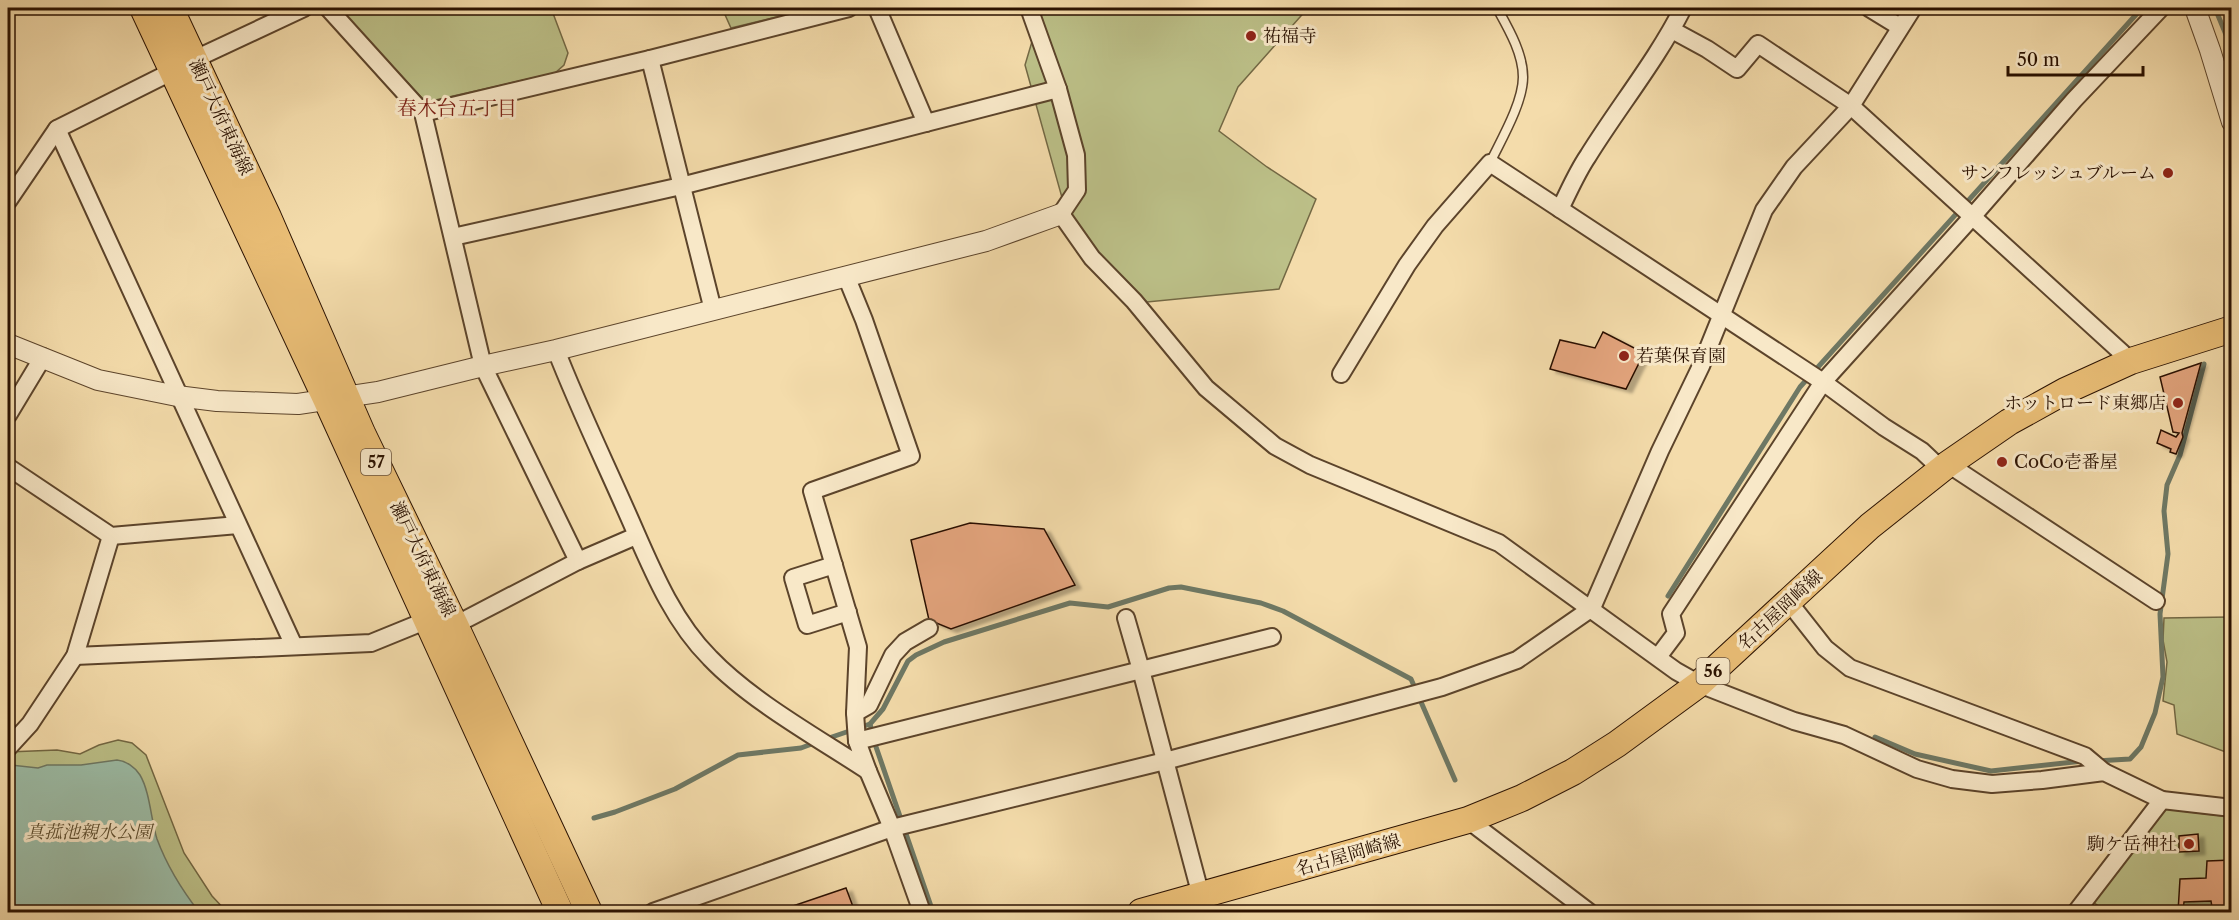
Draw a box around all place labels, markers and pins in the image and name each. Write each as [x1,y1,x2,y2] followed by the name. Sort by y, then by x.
[1263,25,1317,47] place label: 祐福寺
[1244,29,1258,43] marker: 祐福寺
[1961,162,2156,184] place label: サンフレッシュブルーム
[2161,166,2175,180] marker: サンフレッシュブルーム
[1636,345,1726,367] place label: 若葉保育園
[1617,349,1631,363] marker: 若葉保育園
[2004,392,2166,414] place label: ホットロード東郷店
[2171,396,2185,410] marker: ホットロード東郷店
[2014,451,2118,473] place label: CoCo壱番屋
[1995,455,2009,469] marker: CoCo壱番屋
[2087,833,2177,855] place label: 駒ケ岳神社
[2182,837,2196,851] marker: 駒ケ岳神社

